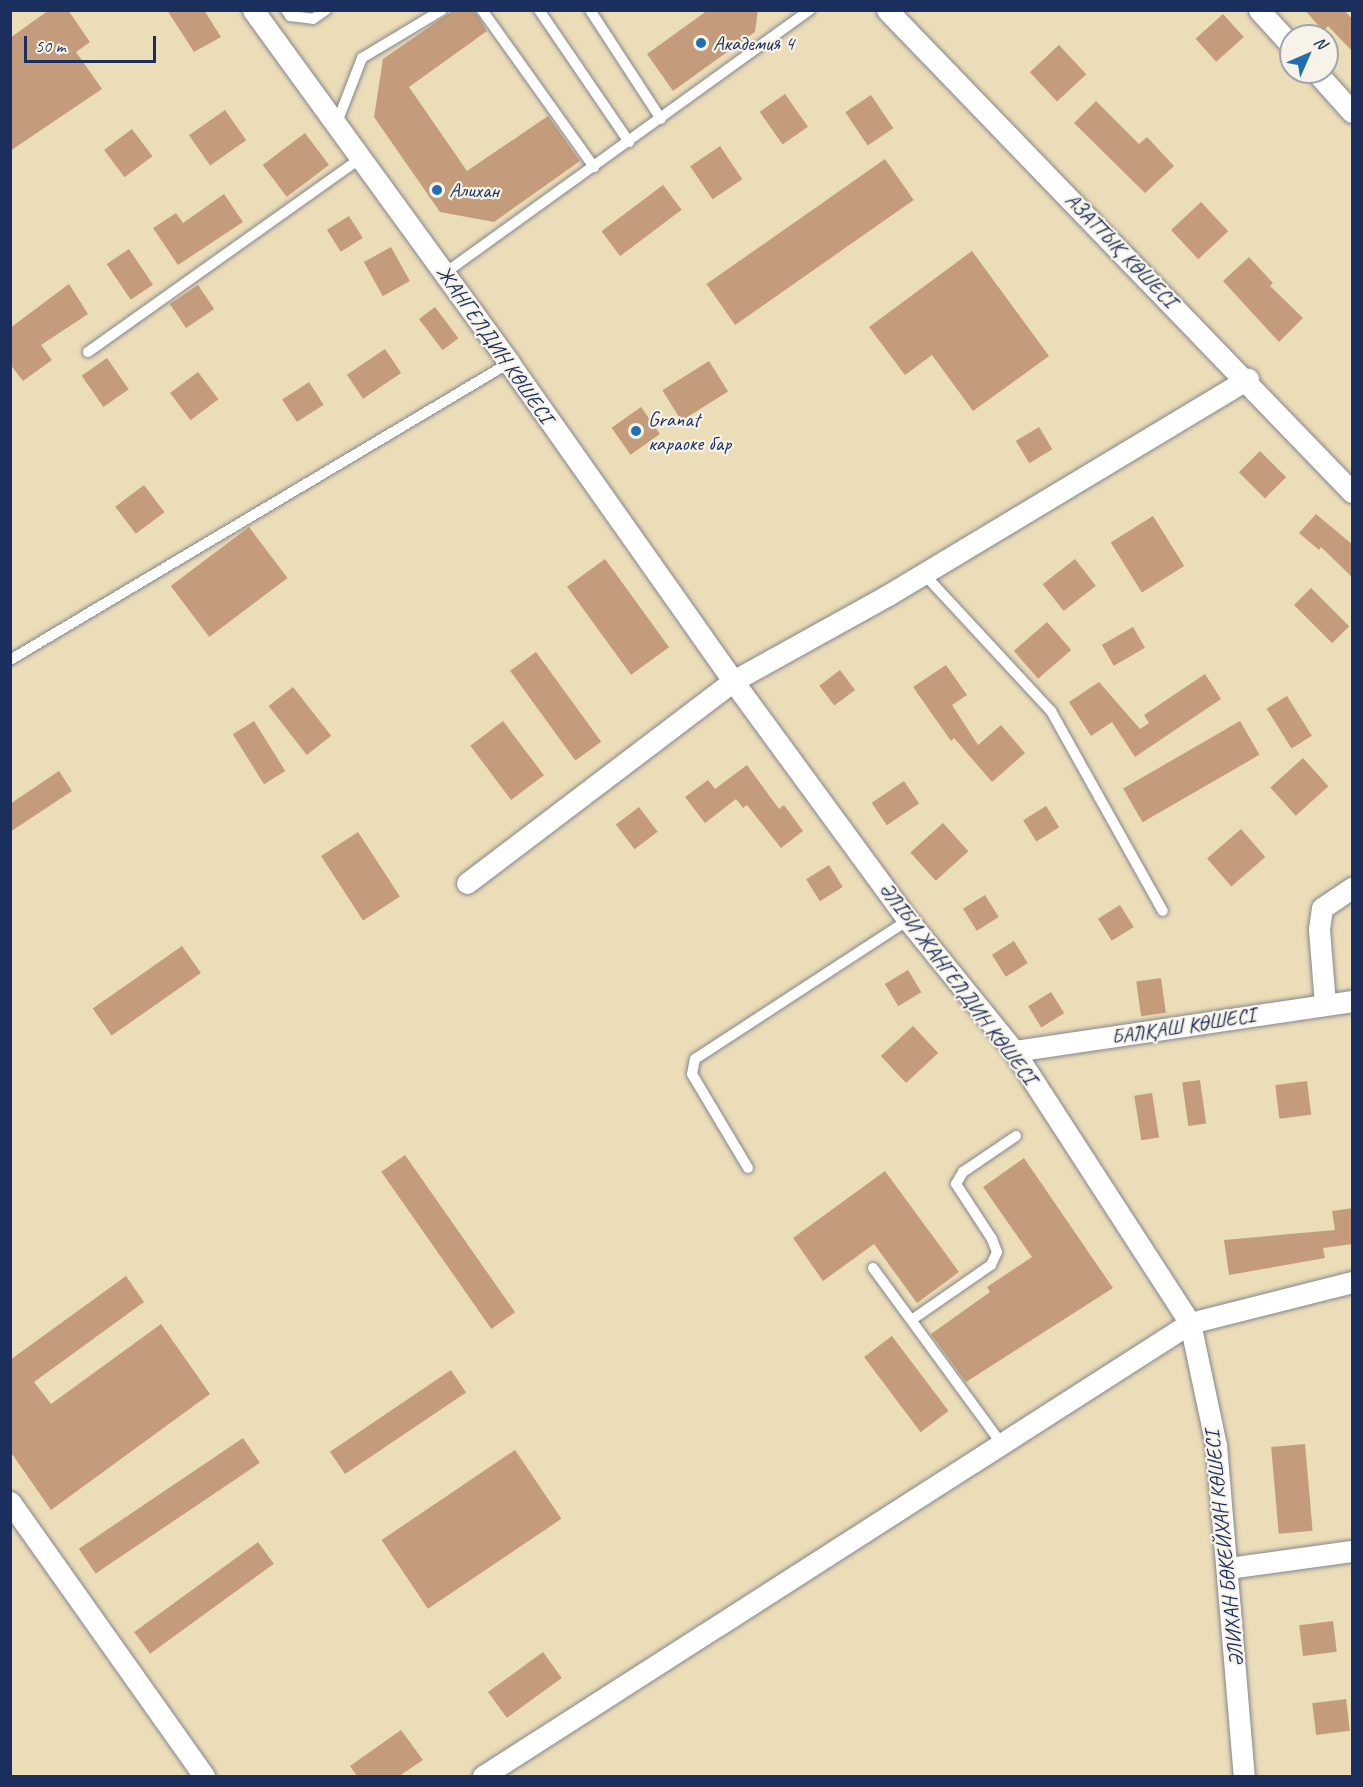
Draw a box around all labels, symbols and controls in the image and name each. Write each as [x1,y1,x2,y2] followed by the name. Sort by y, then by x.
[27,24,159,62] scale bar
[1279,24,1339,84] north arrow
[713,30,794,56] place label: Академия 4
[1310,32,1331,53] text: N
[35,35,66,57] text: 50 m
[694,36,708,50] marker: Академия 4
[449,177,499,203] place label: Алихан
[430,183,444,197] marker: Алихан
[1060,187,1182,313] street label: АЗАТТЫҚ КӨШЕСІ
[431,260,559,428] street label: ЖАНГЕЛДИН КӨШЕСІ
[648,406,732,456] place label: Granat караоке бар
[629,424,643,438] marker: Granat караоке бар
[874,877,1042,1089] street label: ӘЛІБИ ЖАНГЕЛДИН КӨШЕСІ
[1109,1002,1257,1050] street label: БАЛҚАШ КӨШЕСІ
[1199,1430,1249,1668] street label: ӘЛИХАН БӨКЕЙХАН КӨШЕСІ

